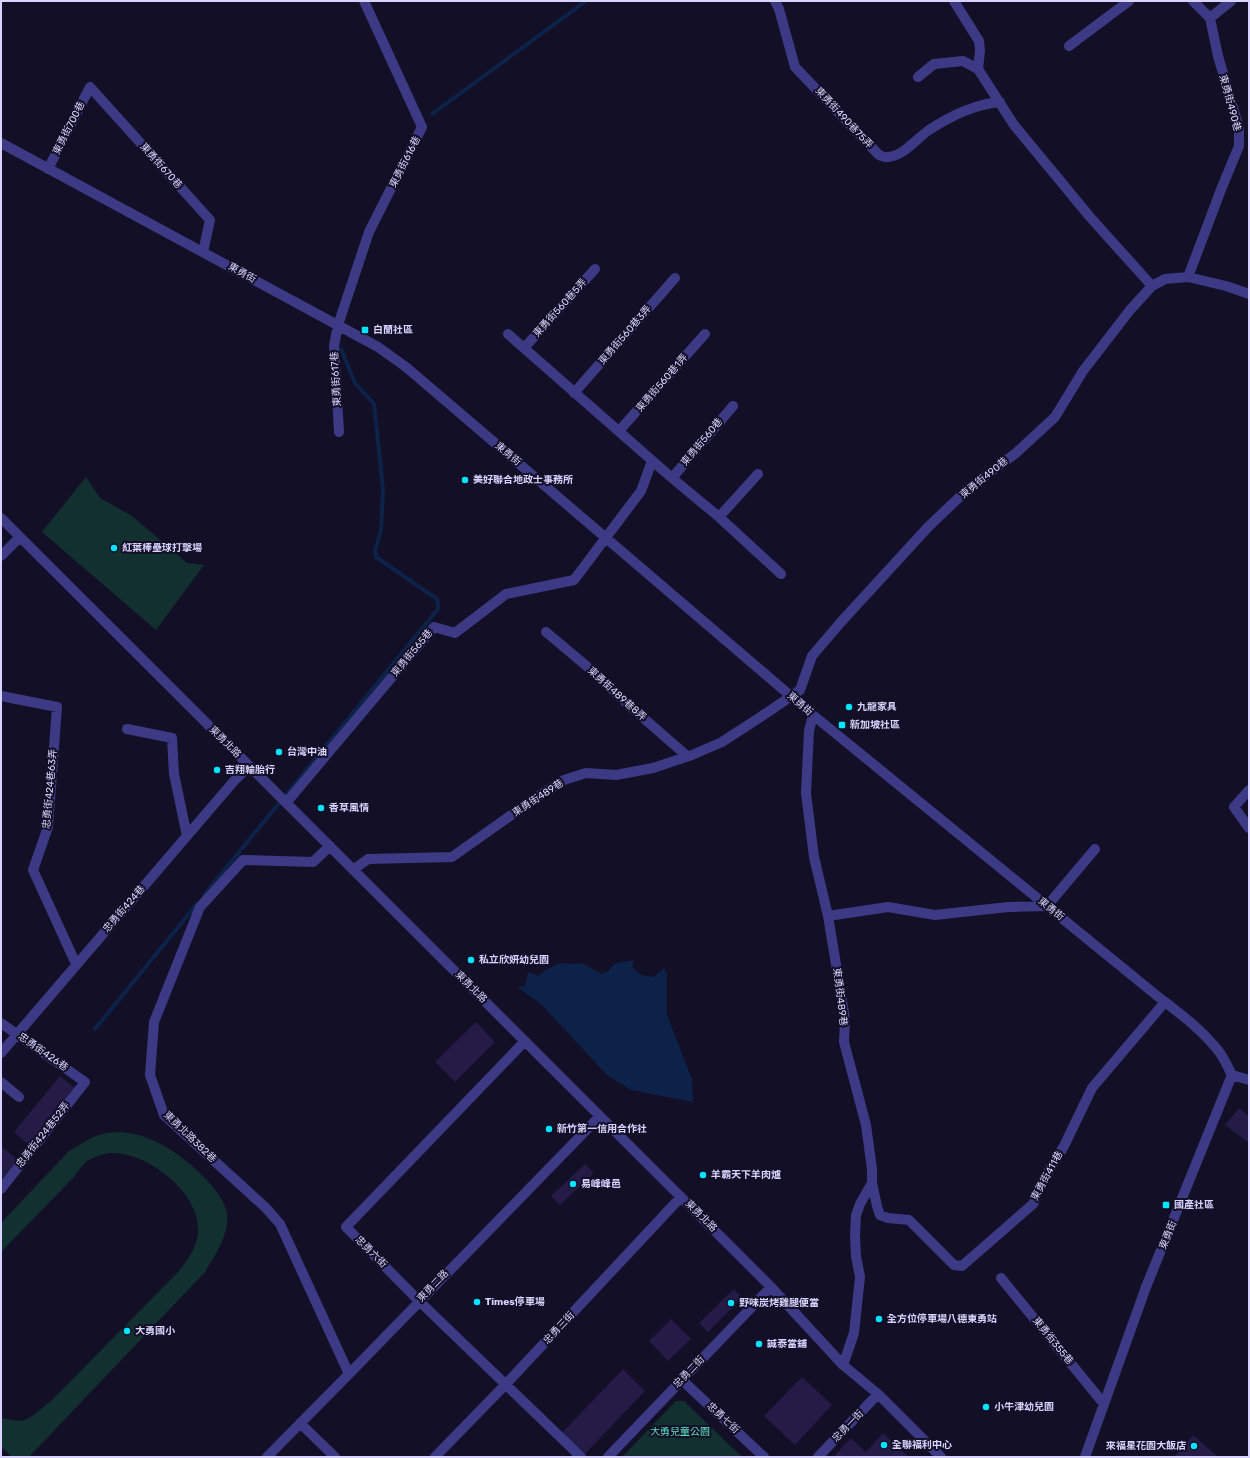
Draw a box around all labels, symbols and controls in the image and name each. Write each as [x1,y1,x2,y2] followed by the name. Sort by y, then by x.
[1217,73,1243,133] street label: 東勇街490巷
[813,85,875,151] street label: 東勇街490巷75弄
[51,100,87,156] street label: 東勇街700巷
[387,134,423,190] street label: 東勇街616巷
[137,141,185,191] street label: 東勇街670巷
[226,260,258,286] street label: 東勇街
[531,276,589,340] street label: 東勇街560巷5弄
[596,303,654,367] street label: 東勇街560巷3弄
[373,324,413,336] place label: 白蘭社區
[360,325,370,335] marker: 白蘭社區
[329,351,343,407] street label: 東勇街617巷
[634,352,690,414] street label: 東勇街560巷1弄
[679,416,725,468] street label: 東勇街560巷
[493,440,523,468] street label: 東勇街
[958,455,1010,501] street label: 東勇街490巷
[473,474,573,486] place label: 美好聯合地政士事務所
[460,475,470,485] marker: 美好聯合地政士事務所
[122,542,202,554] place label: 紅葉棒壘球打擊場
[109,543,119,553] marker: 紅葉棒壘球打擊場
[389,627,435,679] street label: 東勇街565巷
[585,664,649,724] street label: 東勇街489巷8弄
[785,690,815,718] street label: 東勇街
[857,701,897,713] place label: 九龍家具
[844,702,854,712] marker: 九龍家具
[850,719,900,731] place label: 新加坡社區
[837,720,847,730] marker: 新加坡社區
[207,724,243,760] street label: 東勇北路
[287,746,327,758] place label: 台灣中油
[274,747,284,757] marker: 台灣中油
[41,749,59,829] street label: 忠勇街424巷63弄
[225,764,275,776] place label: 吉翔輪胎行
[212,765,222,775] marker: 吉翔輪胎行
[510,777,566,819] street label: 東勇街489巷
[328,802,369,814] place label: 香草風情
[316,803,326,813] marker: 香草風情
[100,883,148,935] street label: 忠勇街424巷
[1036,895,1066,923] street label: 東勇街
[479,954,549,966] place label: 私立欣妍幼兒園
[466,955,476,965] marker: 私立欣妍幼兒園
[830,967,850,1027] street label: 東勇街489巷
[453,969,489,1005] street label: 東勇北路
[16,1030,70,1074] street label: 忠勇街426巷
[14,1100,72,1170] street label: 忠勇街424巷52弄
[161,1109,219,1165] street label: 東勇北路382巷
[557,1123,647,1135] place label: 新竹第一信用合作社
[544,1124,554,1134] marker: 新竹第一信用合作社
[1029,1149,1065,1203] street label: 東勇街411巷
[711,1169,781,1181] place label: 羊霸天下羊肉爐
[698,1170,708,1180] marker: 羊霸天下羊肉爐
[581,1178,621,1190] place label: 易峰峰邑
[568,1179,578,1189] marker: 易峰峰邑
[683,1198,719,1234] street label: 東勇北路
[1174,1199,1214,1211] place label: 國產社區
[1161,1200,1171,1210] marker: 國產社區
[1157,1219,1179,1251] street label: 東勇街
[353,1234,389,1270] street label: 忠勇六街
[415,1267,451,1305] street label: 東勇二路
[485,1296,545,1308] place label: Times停車場
[472,1297,482,1307] marker: Times停車場
[739,1297,819,1309] place label: 野味炭烤雞腿便當
[726,1298,736,1308] marker: 野味炭烤雞腿便當
[541,1309,577,1347] street label: 忠勇三街
[887,1313,997,1325] place label: 全方位停車場八德東勇站
[874,1314,884,1324] marker: 全方位停車場八德東勇站
[1030,1315,1076,1367] street label: 東勇街355巷
[135,1325,176,1337] place label: 大勇國小
[122,1326,132,1336] marker: 大勇國小
[767,1338,807,1350] place label: 誠泰當鋪
[754,1339,764,1349] marker: 誠泰當鋪
[671,1353,707,1391] street label: 忠勇二街
[704,1400,742,1436] street label: 忠勇七街
[994,1401,1054,1413] place label: 小牛津幼兒園
[981,1402,991,1412] marker: 小牛津幼兒園
[830,1407,866,1445] street label: 忠勇一街
[650,1426,710,1438] park label: 大勇兒童公園
[892,1439,952,1451] place label: 全聯福利中心
[879,1440,889,1450] marker: 全聯福利中心
[1106,1440,1186,1452] place label: 來福星花園大飯店
[1189,1441,1199,1451] marker: 來福星花園大飯店

